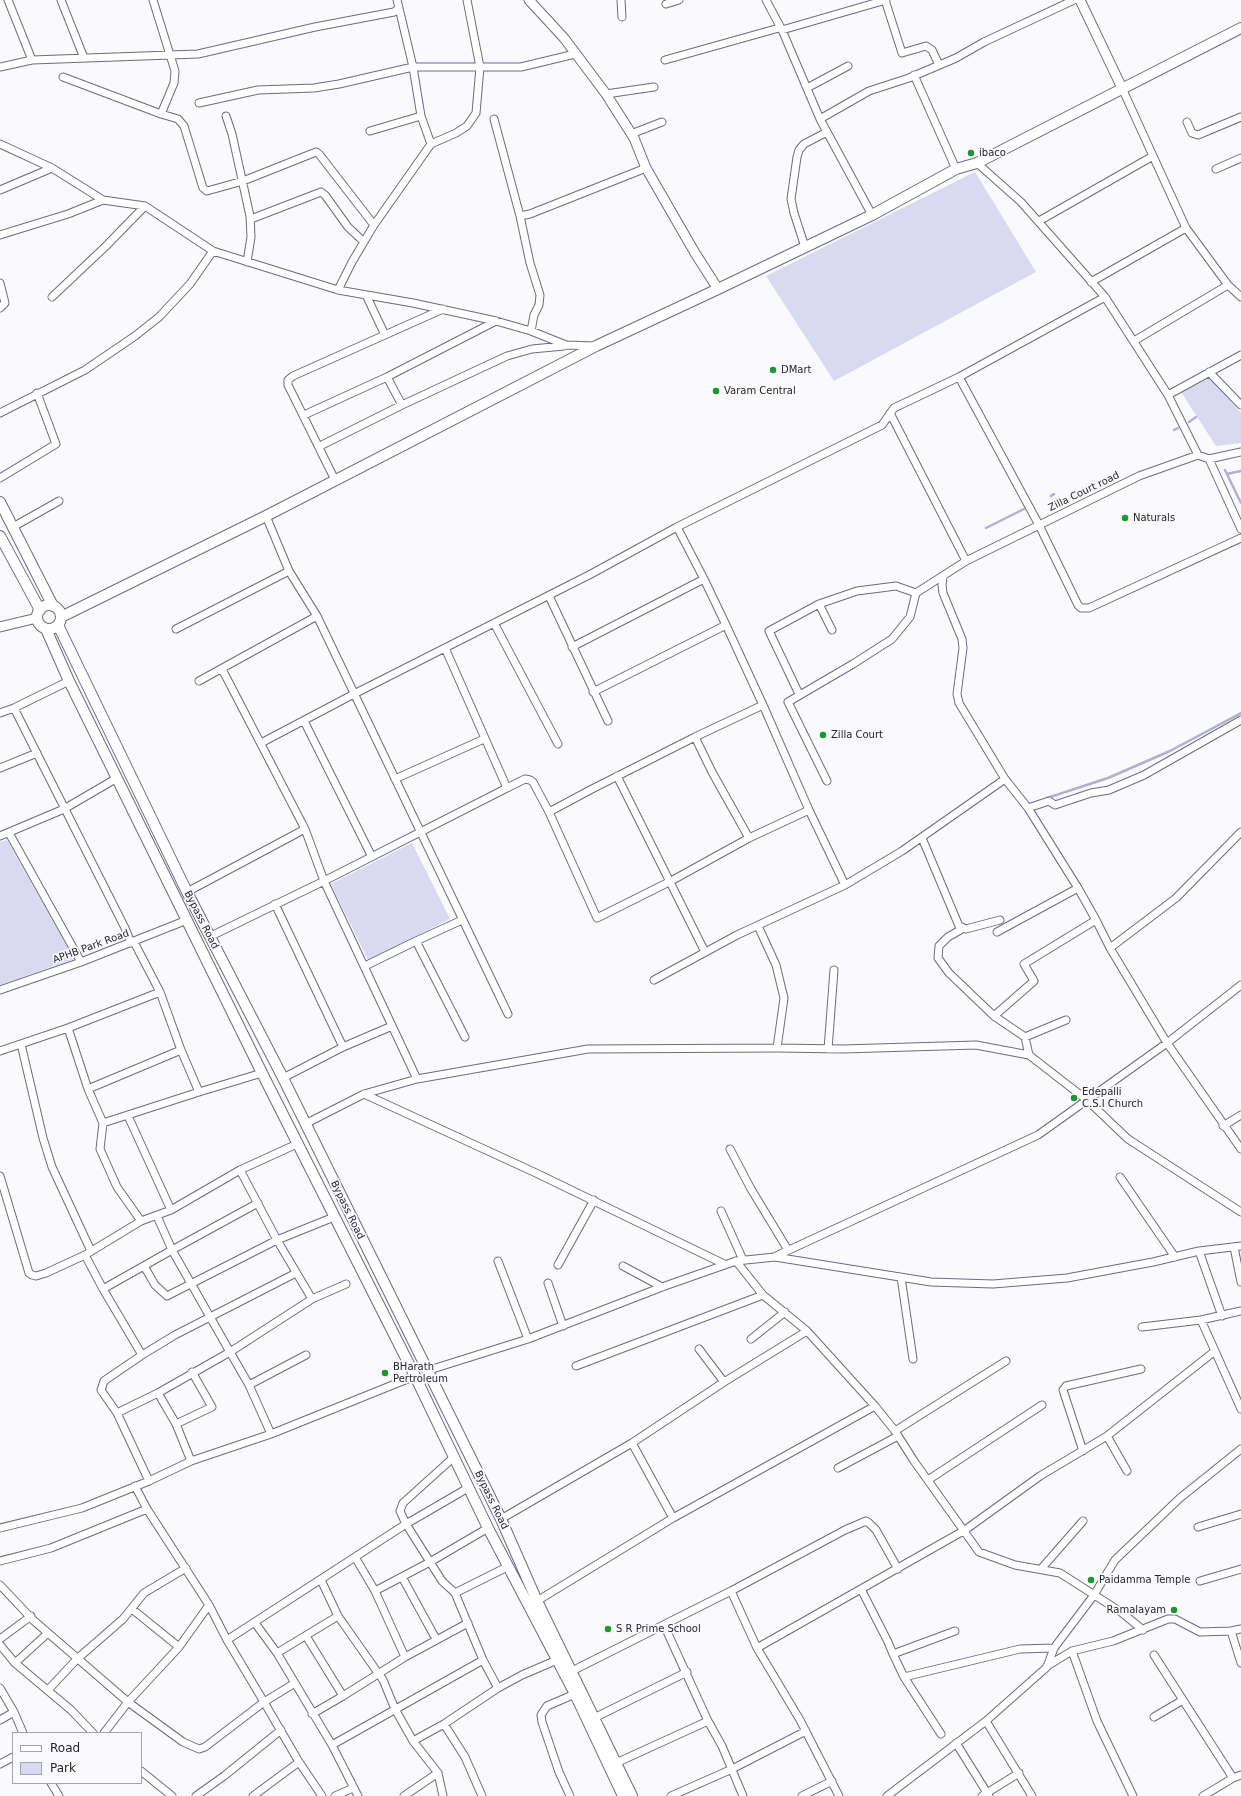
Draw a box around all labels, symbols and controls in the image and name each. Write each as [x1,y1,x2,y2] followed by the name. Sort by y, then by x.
[979,147,1006,159] place label: ibaco
[966,148,976,158] marker: ibaco
[781,364,811,376] place label: DMart
[768,365,778,375] marker: DMart
[724,385,796,397] place label: Varam Central
[711,386,721,396] marker: Varam Central
[1046,470,1122,514] street label: Zilla Court road
[1133,512,1175,524] place label: Naturals
[1120,513,1130,523] marker: Naturals
[831,729,883,741] place label: Zilla Court
[818,730,828,740] marker: Zilla Court
[181,889,221,951] street label: Bypass Road
[51,928,131,966] street label: APHB Park Road
[1082,1086,1143,1110] place label: Edepalli C.S.I Church
[1069,1093,1079,1103] marker: Edepalli C.S.I Church
[328,1179,366,1241] street label: Bypass Road
[393,1361,448,1384] place label: BHarath Pertroleum
[380,1368,390,1378] marker: BHarath Pertroleum
[472,1469,510,1531] street label: Bypass Road
[1099,1574,1190,1586] place label: Paidamma Temple
[1086,1575,1096,1585] marker: Paidamma Temple
[1107,1604,1166,1616] place label: Ramalayam
[1169,1605,1179,1615] marker: Ramalayam
[616,1623,701,1635] place label: S R Prime School
[603,1624,613,1634] marker: S R Prime School
[12,1732,142,1784] legend
[50,1741,80,1755] text: Road
[50,1761,76,1775] text: Park

